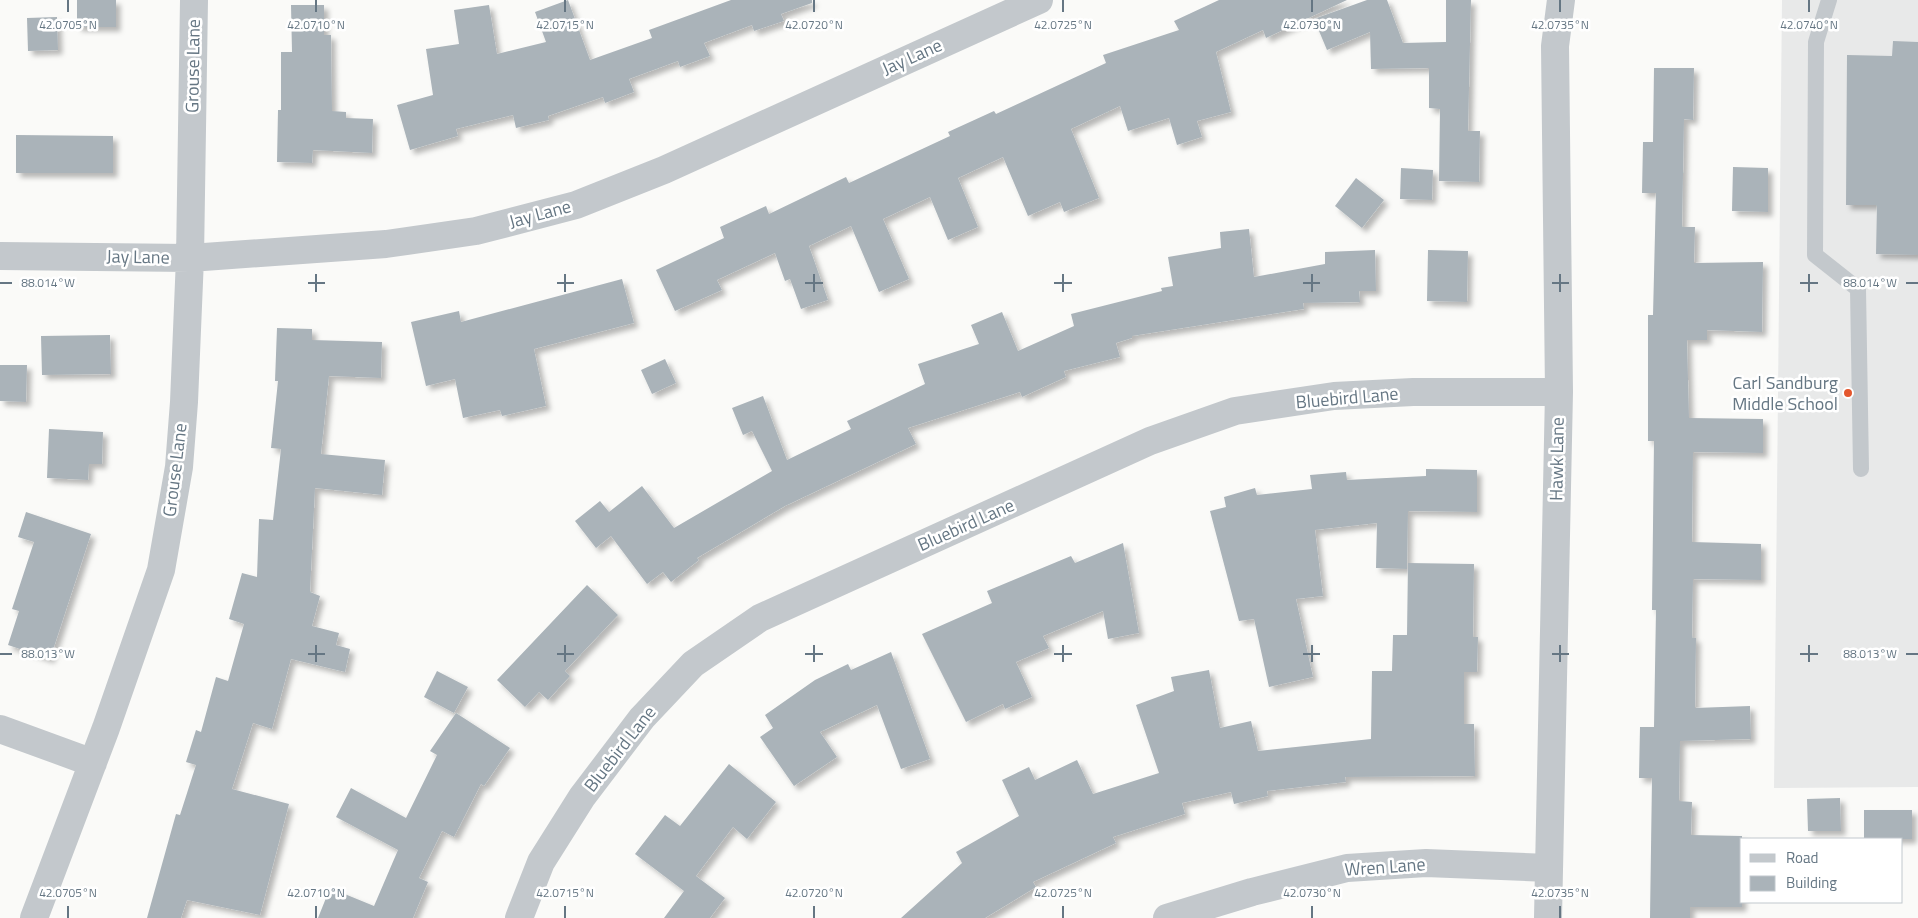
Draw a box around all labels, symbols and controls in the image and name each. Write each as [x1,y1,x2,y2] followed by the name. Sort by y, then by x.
[39,15,97,34] text: 42.0705°N
[287,15,345,34] text: 42.0710°N
[536,15,594,34] text: 42.0715°N
[785,15,843,34] text: 42.0720°N
[1034,15,1092,34] text: 42.0725°N
[1283,15,1341,34] text: 42.0730°N
[1531,15,1589,34] text: 42.0735°N
[1780,15,1838,34] text: 42.0740°N
[178,19,207,113] street label: Grouse Lane
[877,31,946,82] street label: Jay Lane
[506,192,574,235] street label: Jay Lane
[106,242,170,271] street label: Jay Lane
[21,273,75,292] text: 88.014°W
[1843,273,1897,292] text: 88.014°W
[1732,369,1838,417] place label: Carl Sandburg Middle School
[1294,380,1400,415] street label: Bluebird Lane
[1842,387,1854,399] marker: Carl Sandburg Middle School
[1542,417,1571,501] street label: Hawk Lane
[155,422,194,518] street label: Grouse Lane
[913,491,1018,558] street label: Bluebird Lane
[21,644,75,663] text: 88.013°W
[1843,644,1897,663] text: 88.013°W
[577,700,662,798] street label: Bluebird Lane
[1740,838,1903,903] legend
[1786,846,1818,869] text: Road
[1344,850,1426,883] street label: Wren Lane
[1786,871,1837,894] text: Building
[39,883,97,902] text: 42.0705°N
[287,883,345,902] text: 42.0710°N
[536,883,594,902] text: 42.0715°N
[785,883,843,902] text: 42.0720°N
[1034,883,1092,902] text: 42.0725°N
[1283,883,1341,902] text: 42.0730°N
[1531,883,1589,902] text: 42.0735°N

